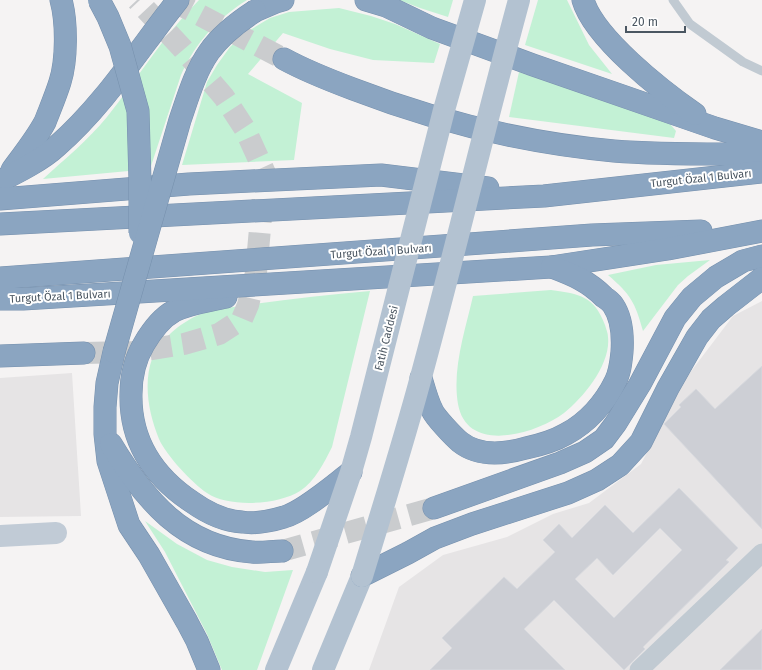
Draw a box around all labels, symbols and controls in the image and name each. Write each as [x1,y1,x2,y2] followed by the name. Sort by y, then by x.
[626,8,685,34] scale bar
[632,15,658,29] text: 20 m
[650,166,752,190] street label: Turgut Özal 1 Bulvarı
[330,240,432,262] street label: Turgut Özal 1 Bulvarı
[9,286,111,306] street label: Turgut Özal 1 Bulvarı
[372,304,401,372] street label: Fatih Caddesi

